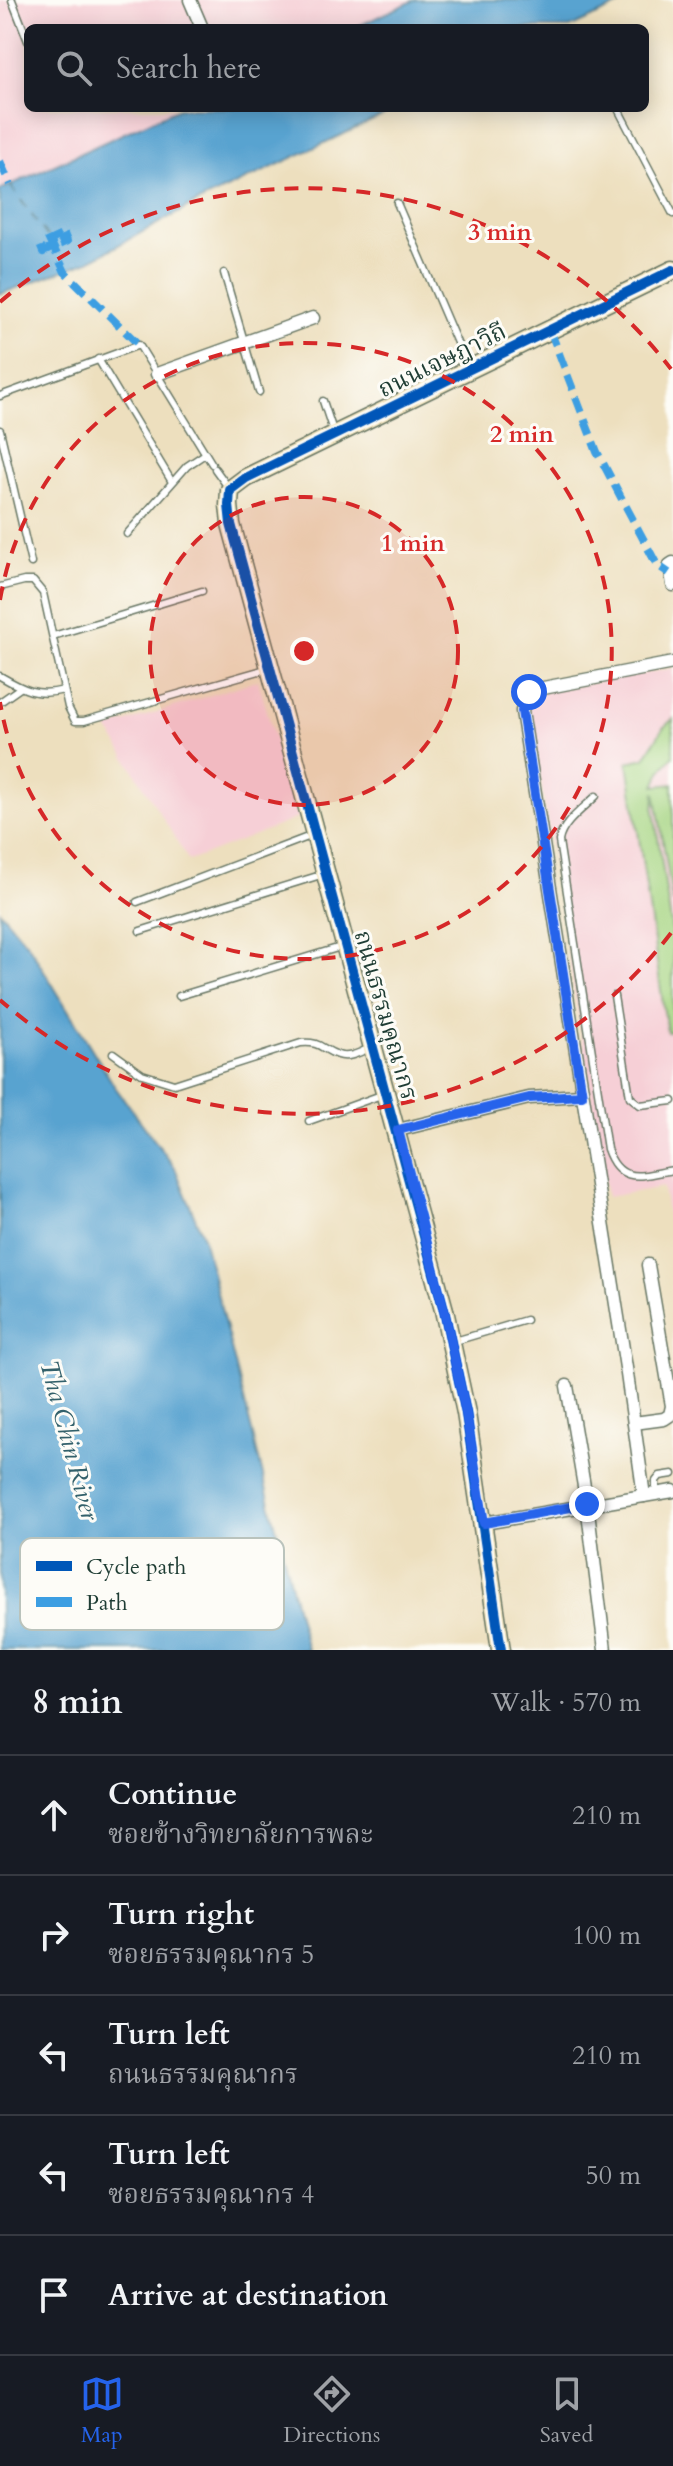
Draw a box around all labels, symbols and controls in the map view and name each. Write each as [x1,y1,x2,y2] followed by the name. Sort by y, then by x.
[24,24,649,112] search box
[52,46,96,90] icon: search
[116,48,261,89] text: Search here
[468,216,533,249] text: 3 min
[372,315,512,406] street label: ถนนเจษฎาวิถี
[490,418,555,451] text: 2 min
[381,527,446,560] text: 1 min
[290,637,318,665] centre of rings
[511,674,547,710] route start
[346,926,426,1104] street label: ถนนธรรมคุณากร
[31,1356,108,1526] water label: Tha Chin River
[569,1486,605,1522] route end
[20,1538,284,1630] legend
[86,1552,186,1582] text: Cycle path
[86,1588,128,1618] text: Path
[32,1679,123,1725] text: 8 min
[491,1685,641,1720] text: Walk · 570 m
[108,1774,237,1815] text: Continue
[32,1793,76,1837] icon: ahead
[572,1798,641,1833] text: 210 m
[108,1817,373,1852] text: ซอยข้างวิทยาลัยการพละ
[108,1894,254,1935] text: Turn right
[32,1913,76,1957] icon: right
[572,1918,641,1953] text: 100 m
[108,1937,314,1972] text: ซอยธรรมคุณากร 5
[108,2014,230,2055] text: Turn left
[32,2033,76,2077] icon: left
[572,2038,641,2073] text: 210 m
[108,2057,298,2092] text: ถนนธรรมคุณากร
[108,2134,230,2175] text: Turn left
[32,2153,76,2197] icon: left
[585,2158,641,2193] text: 50 m
[108,2177,314,2212] text: ซอยธรรมคุณากร 4
[32,2273,76,2317] icon: arrive
[108,2275,388,2316] text: Arrive at destination
[80,2372,124,2450] tab: Map
[283,2372,380,2450] tab: Directions
[540,2372,593,2450] tab: Saved

